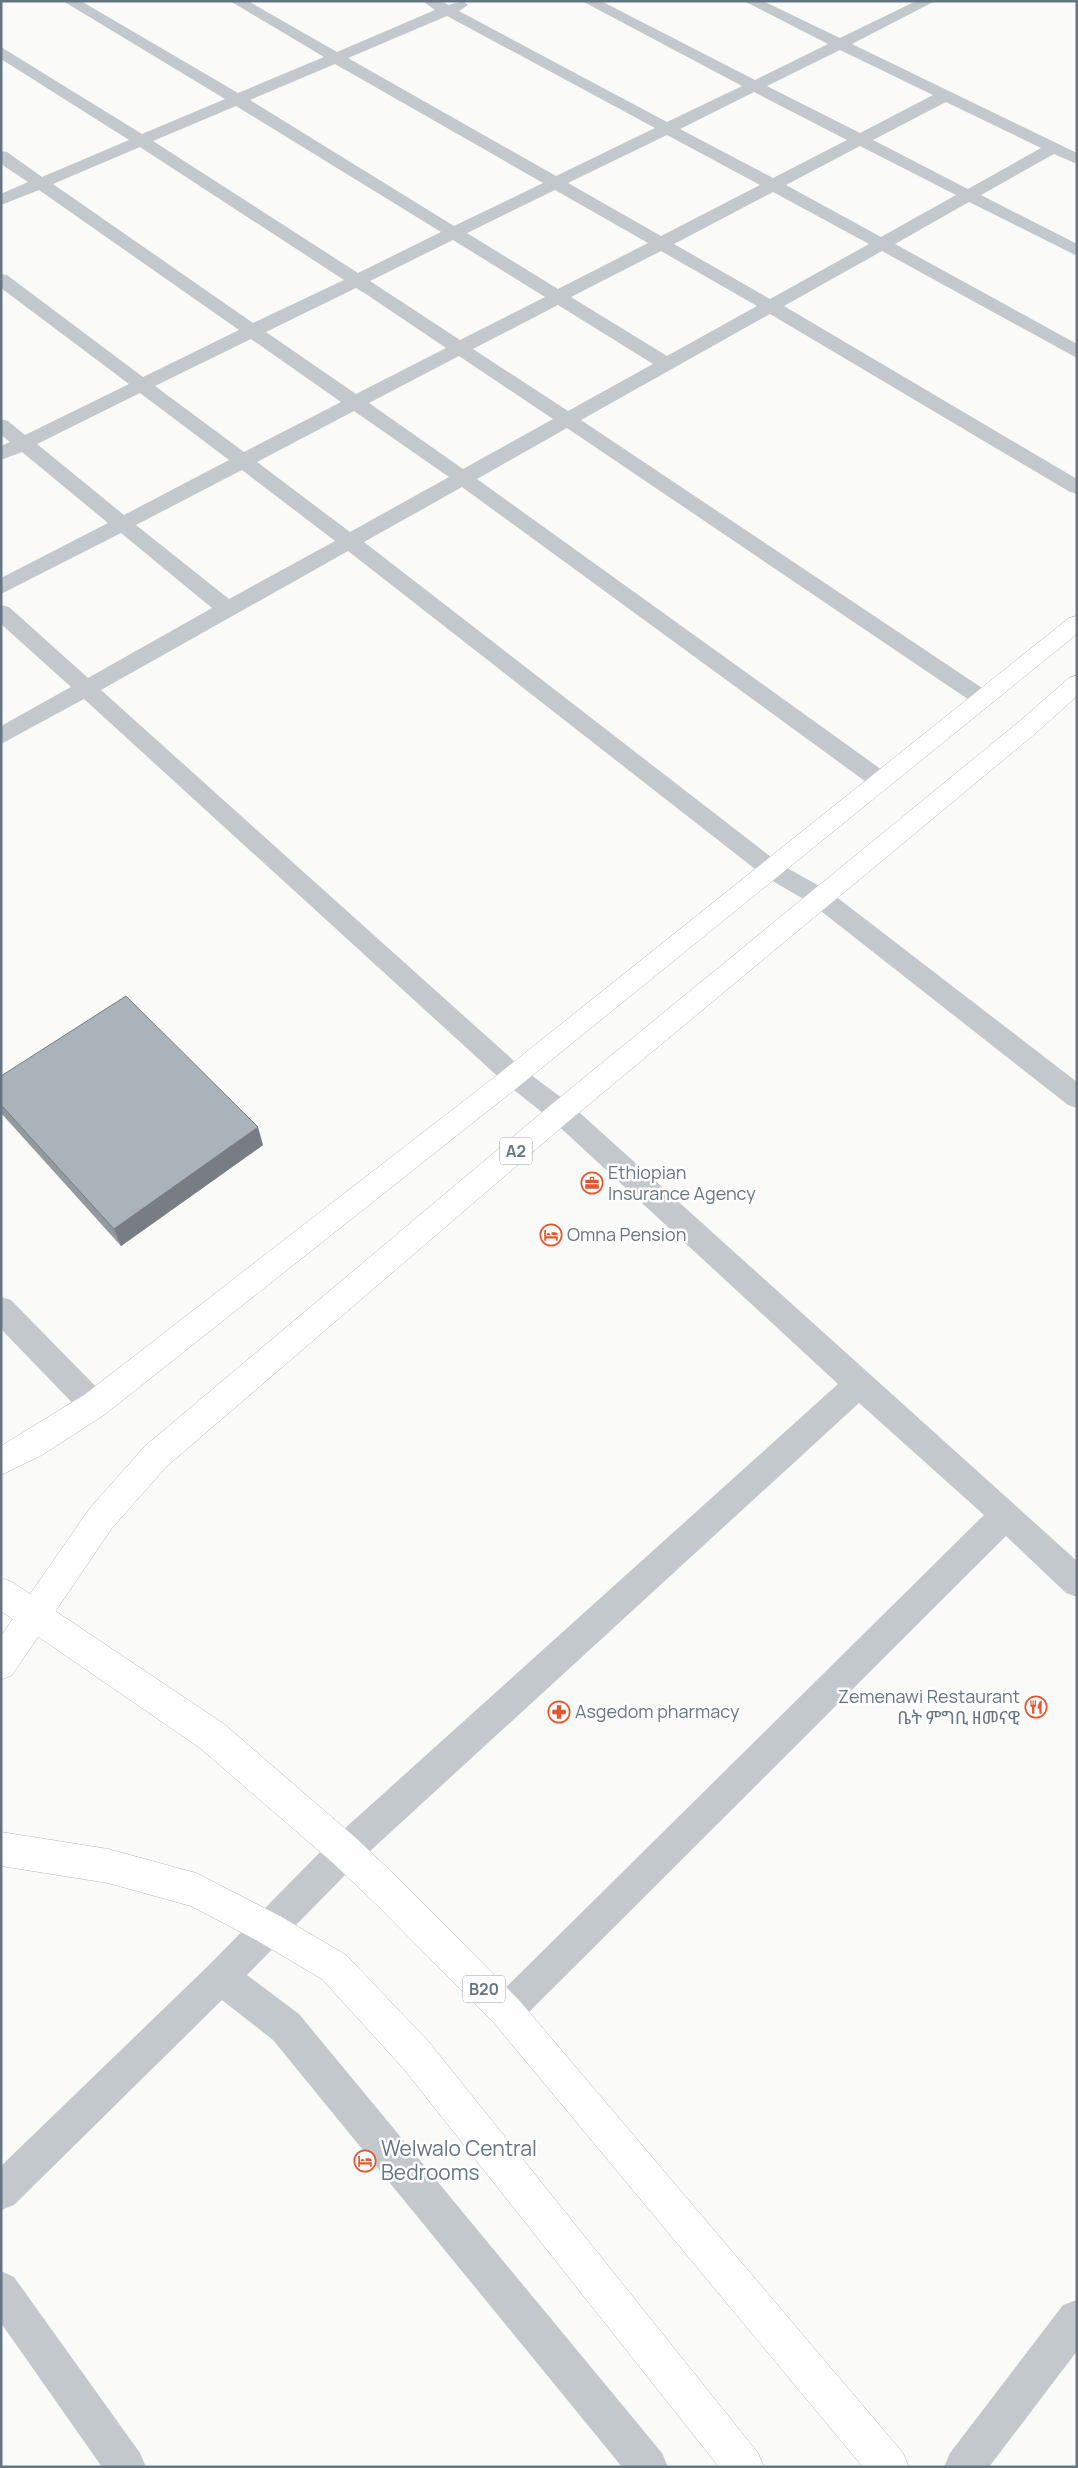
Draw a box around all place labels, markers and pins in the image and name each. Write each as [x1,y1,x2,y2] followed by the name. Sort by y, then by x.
[608,1160,756,1205] place label: Ethiopian Insurance Agency
[580,1171,604,1195] office icon: Ethiopian Insurance Agency
[567,1222,686,1246] place label: Omna Pension
[539,1223,563,1247] hotel icon: Omna Pension
[838,1684,1020,1729] place label: Zemenawi Restaurant ቤት ምግቢ ዘመናዊ
[1024,1695,1048,1719] restaurant icon: Zemenawi Restaurant ቤት ምግቢ ዘመናዊ
[575,1699,740,1723] place label: Asgedom pharmacy
[547,1700,571,1724] pharmacy icon: Asgedom pharmacy
[381,2134,537,2186] place label: Welwalo Central Bedrooms
[353,2149,377,2173] hotel icon: Welwalo Central Bedrooms

